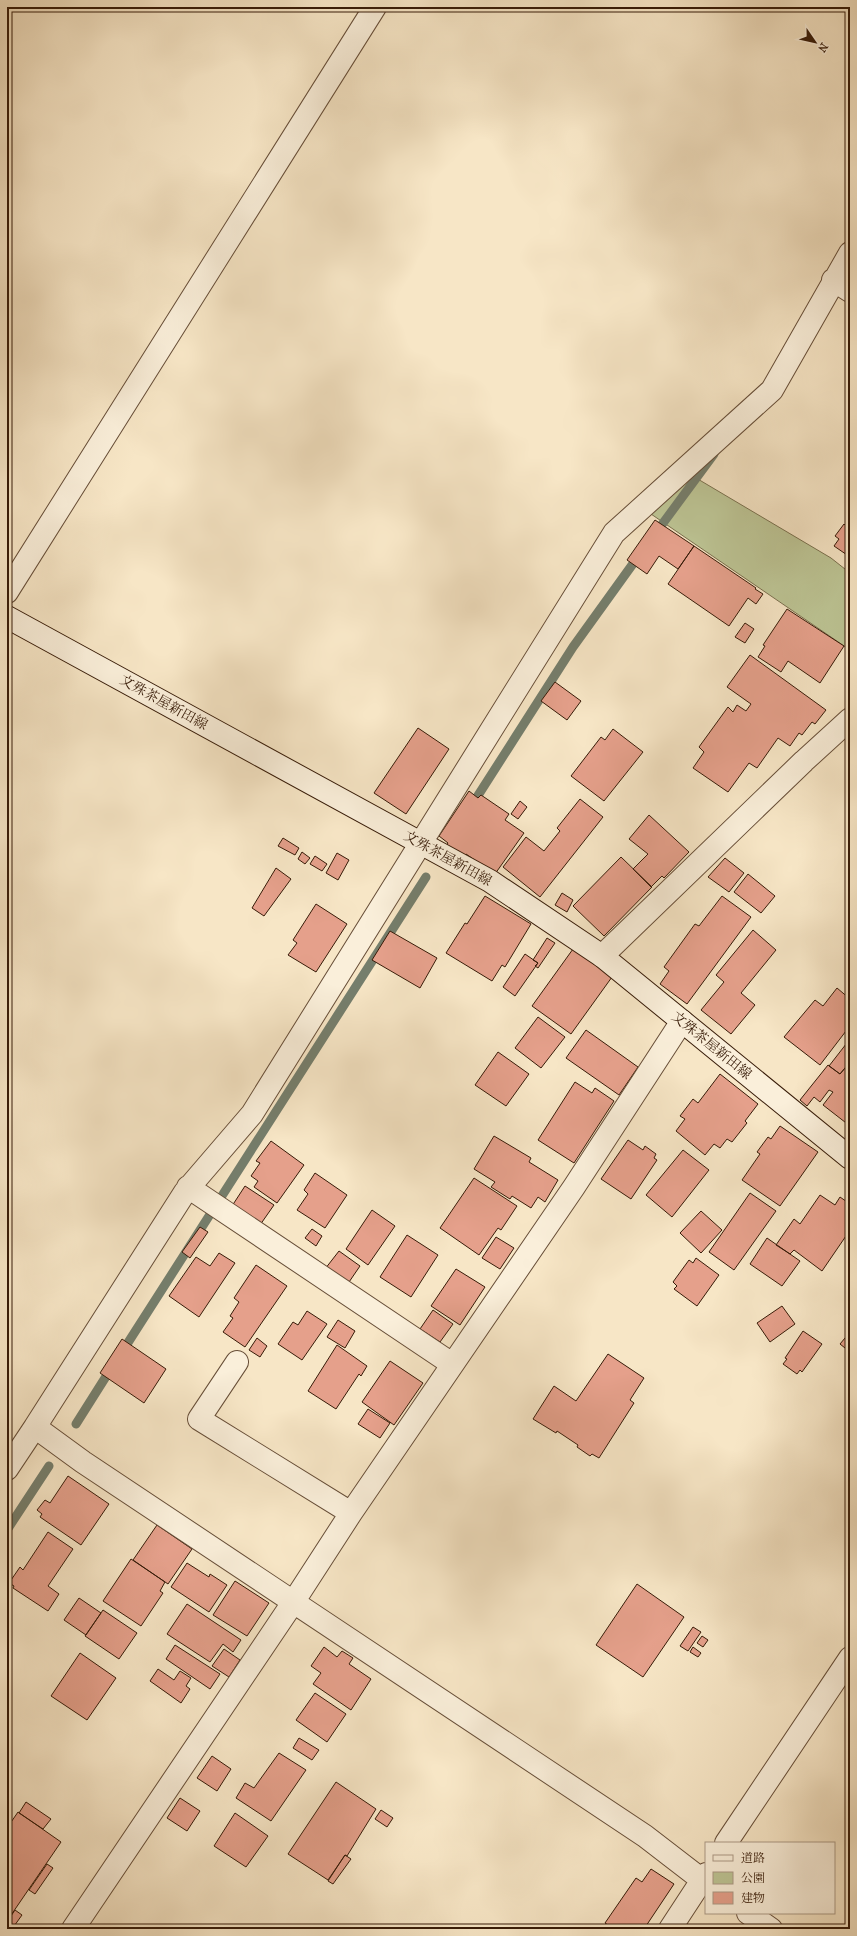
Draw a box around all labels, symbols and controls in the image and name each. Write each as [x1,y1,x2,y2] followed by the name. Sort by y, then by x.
[795,22,835,62] north arrow
[815,40,831,55] text: N
[117,671,211,734] street label: 文殊茶屋新田線
[401,827,495,890] street label: 文殊茶屋新田線
[668,1008,755,1083] street label: 文殊茶屋新田線
[705,1842,835,1914] legend
[741,1851,765,1865] text: 道路
[741,1871,765,1885] text: 公園
[741,1891,765,1905] text: 建物

